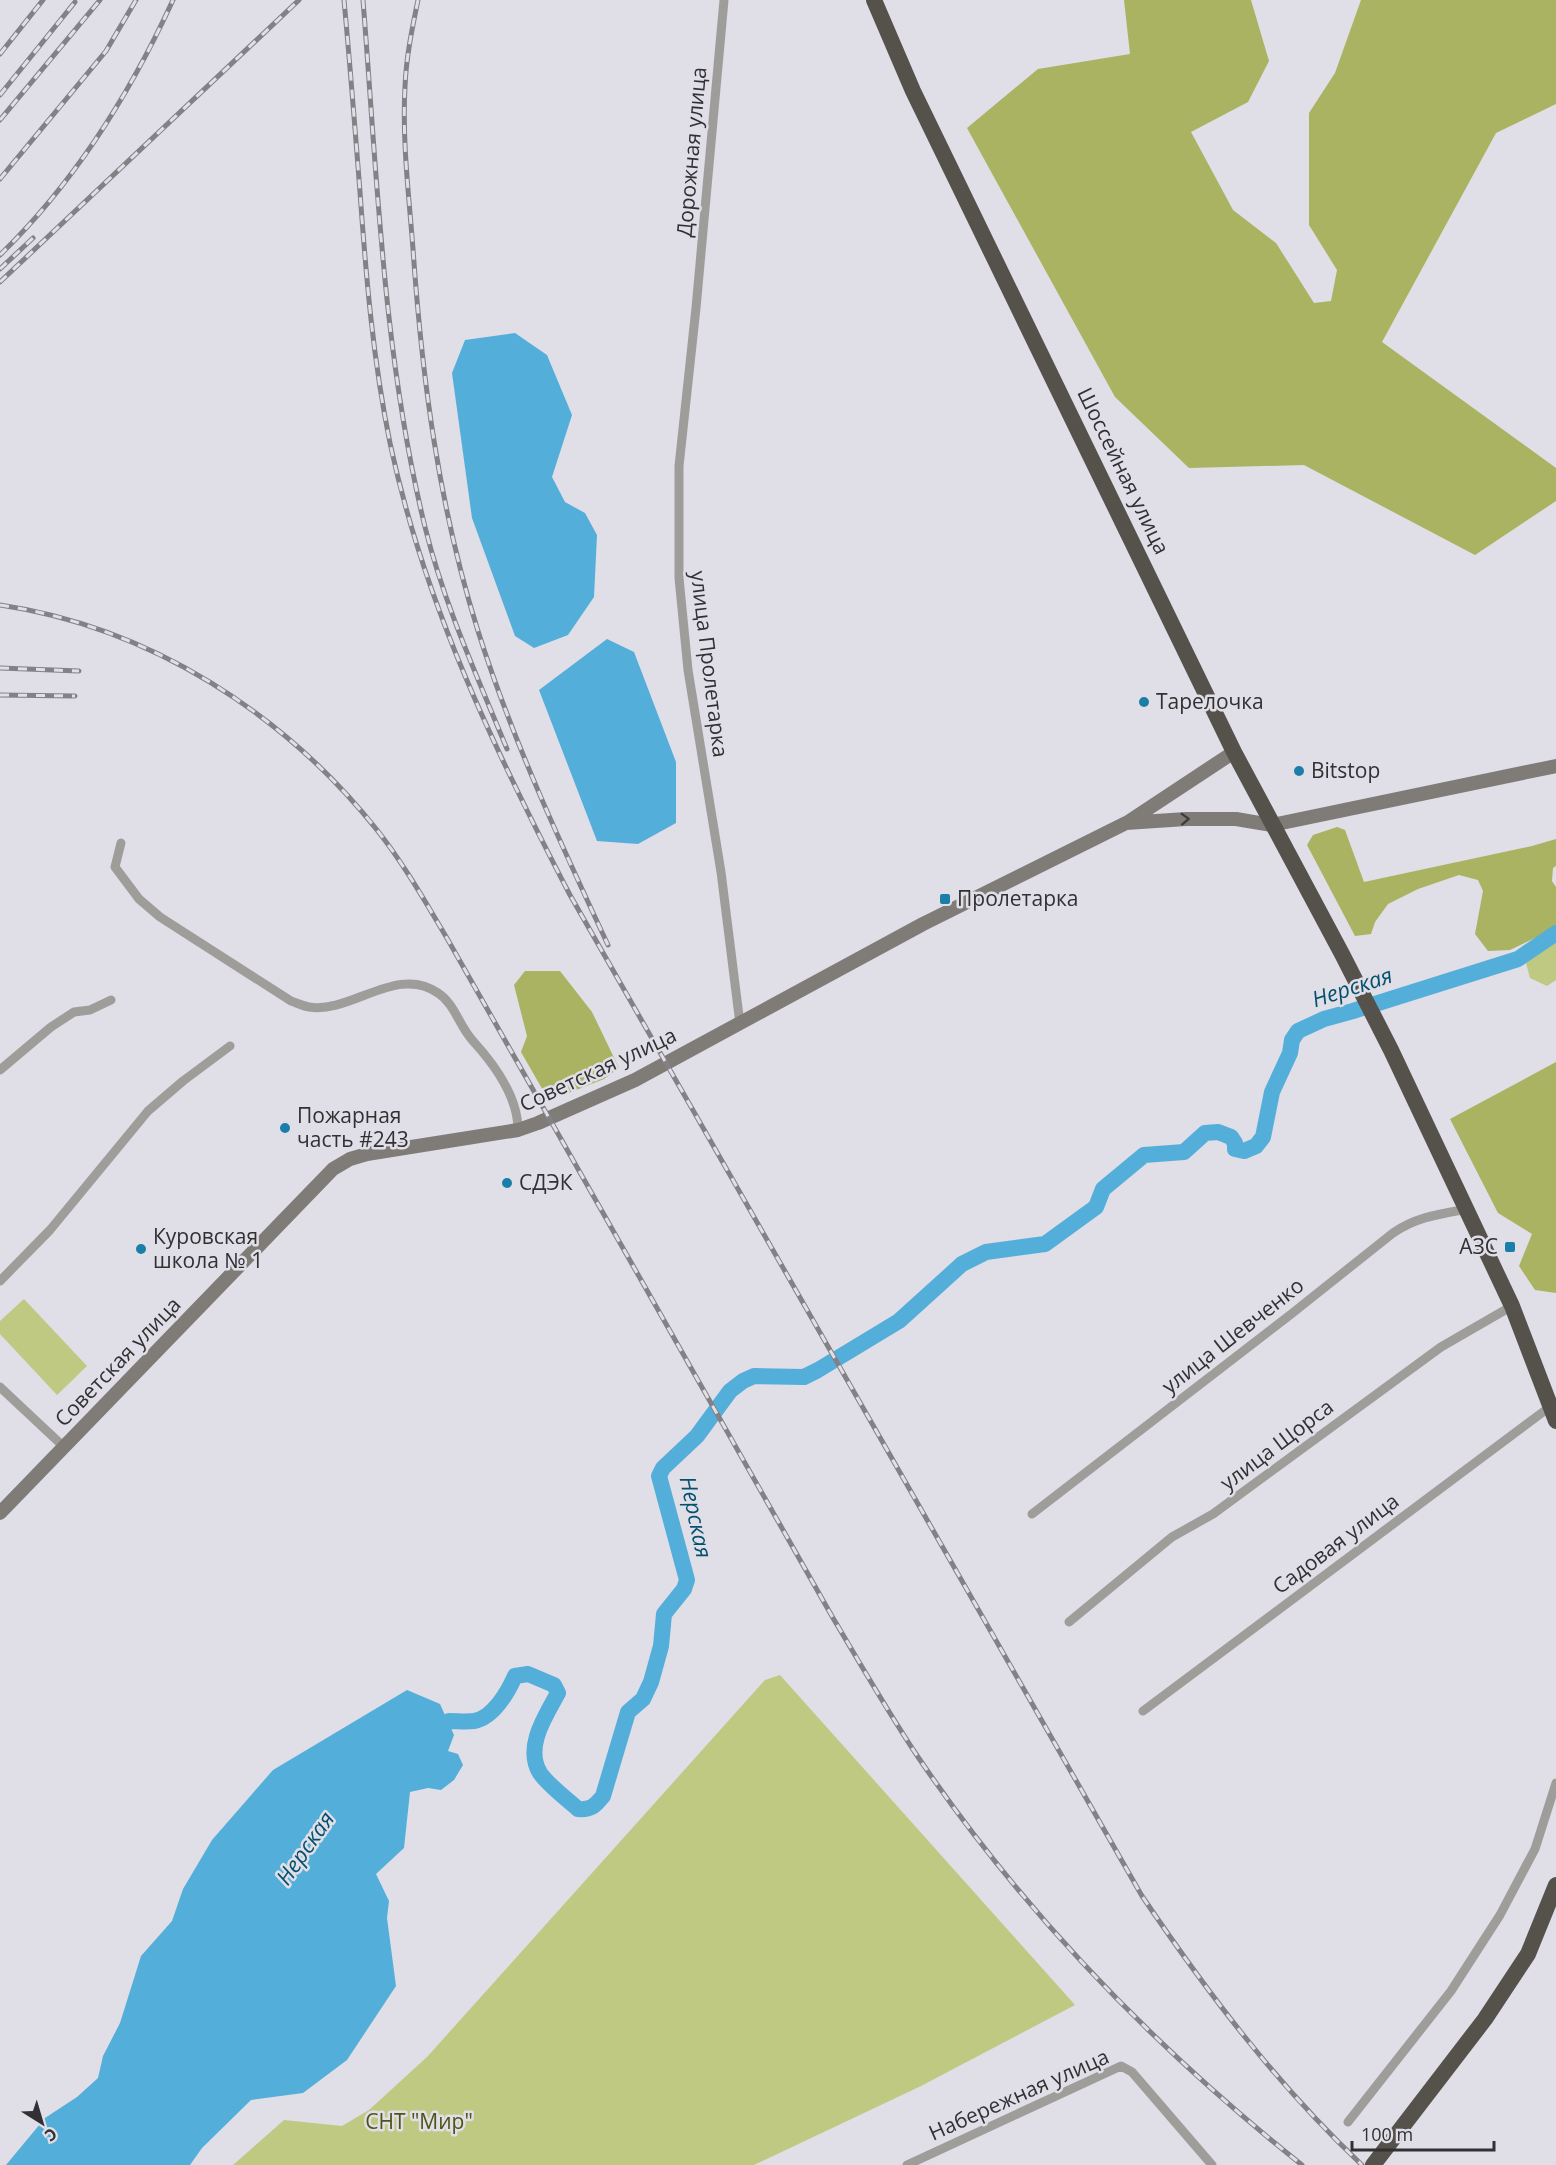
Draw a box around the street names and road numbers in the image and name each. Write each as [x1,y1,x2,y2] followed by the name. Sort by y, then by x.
[670,66,712,238] street label: Дорожная улица
[1071,382,1176,559] street label: Шоссейная улица
[685,569,735,759] street label: улица Пролетарка
[515,1020,681,1118] street label: Советская улица
[1156,1271,1309,1399] street label: улица Шевченко
[48,1290,186,1432] street label: Советская улица
[1214,1392,1339,1496] street label: улица Щорса
[1267,1487,1404,1600] street label: Садовая улица
[924,2042,1113,2146] street label: Набережная улица

